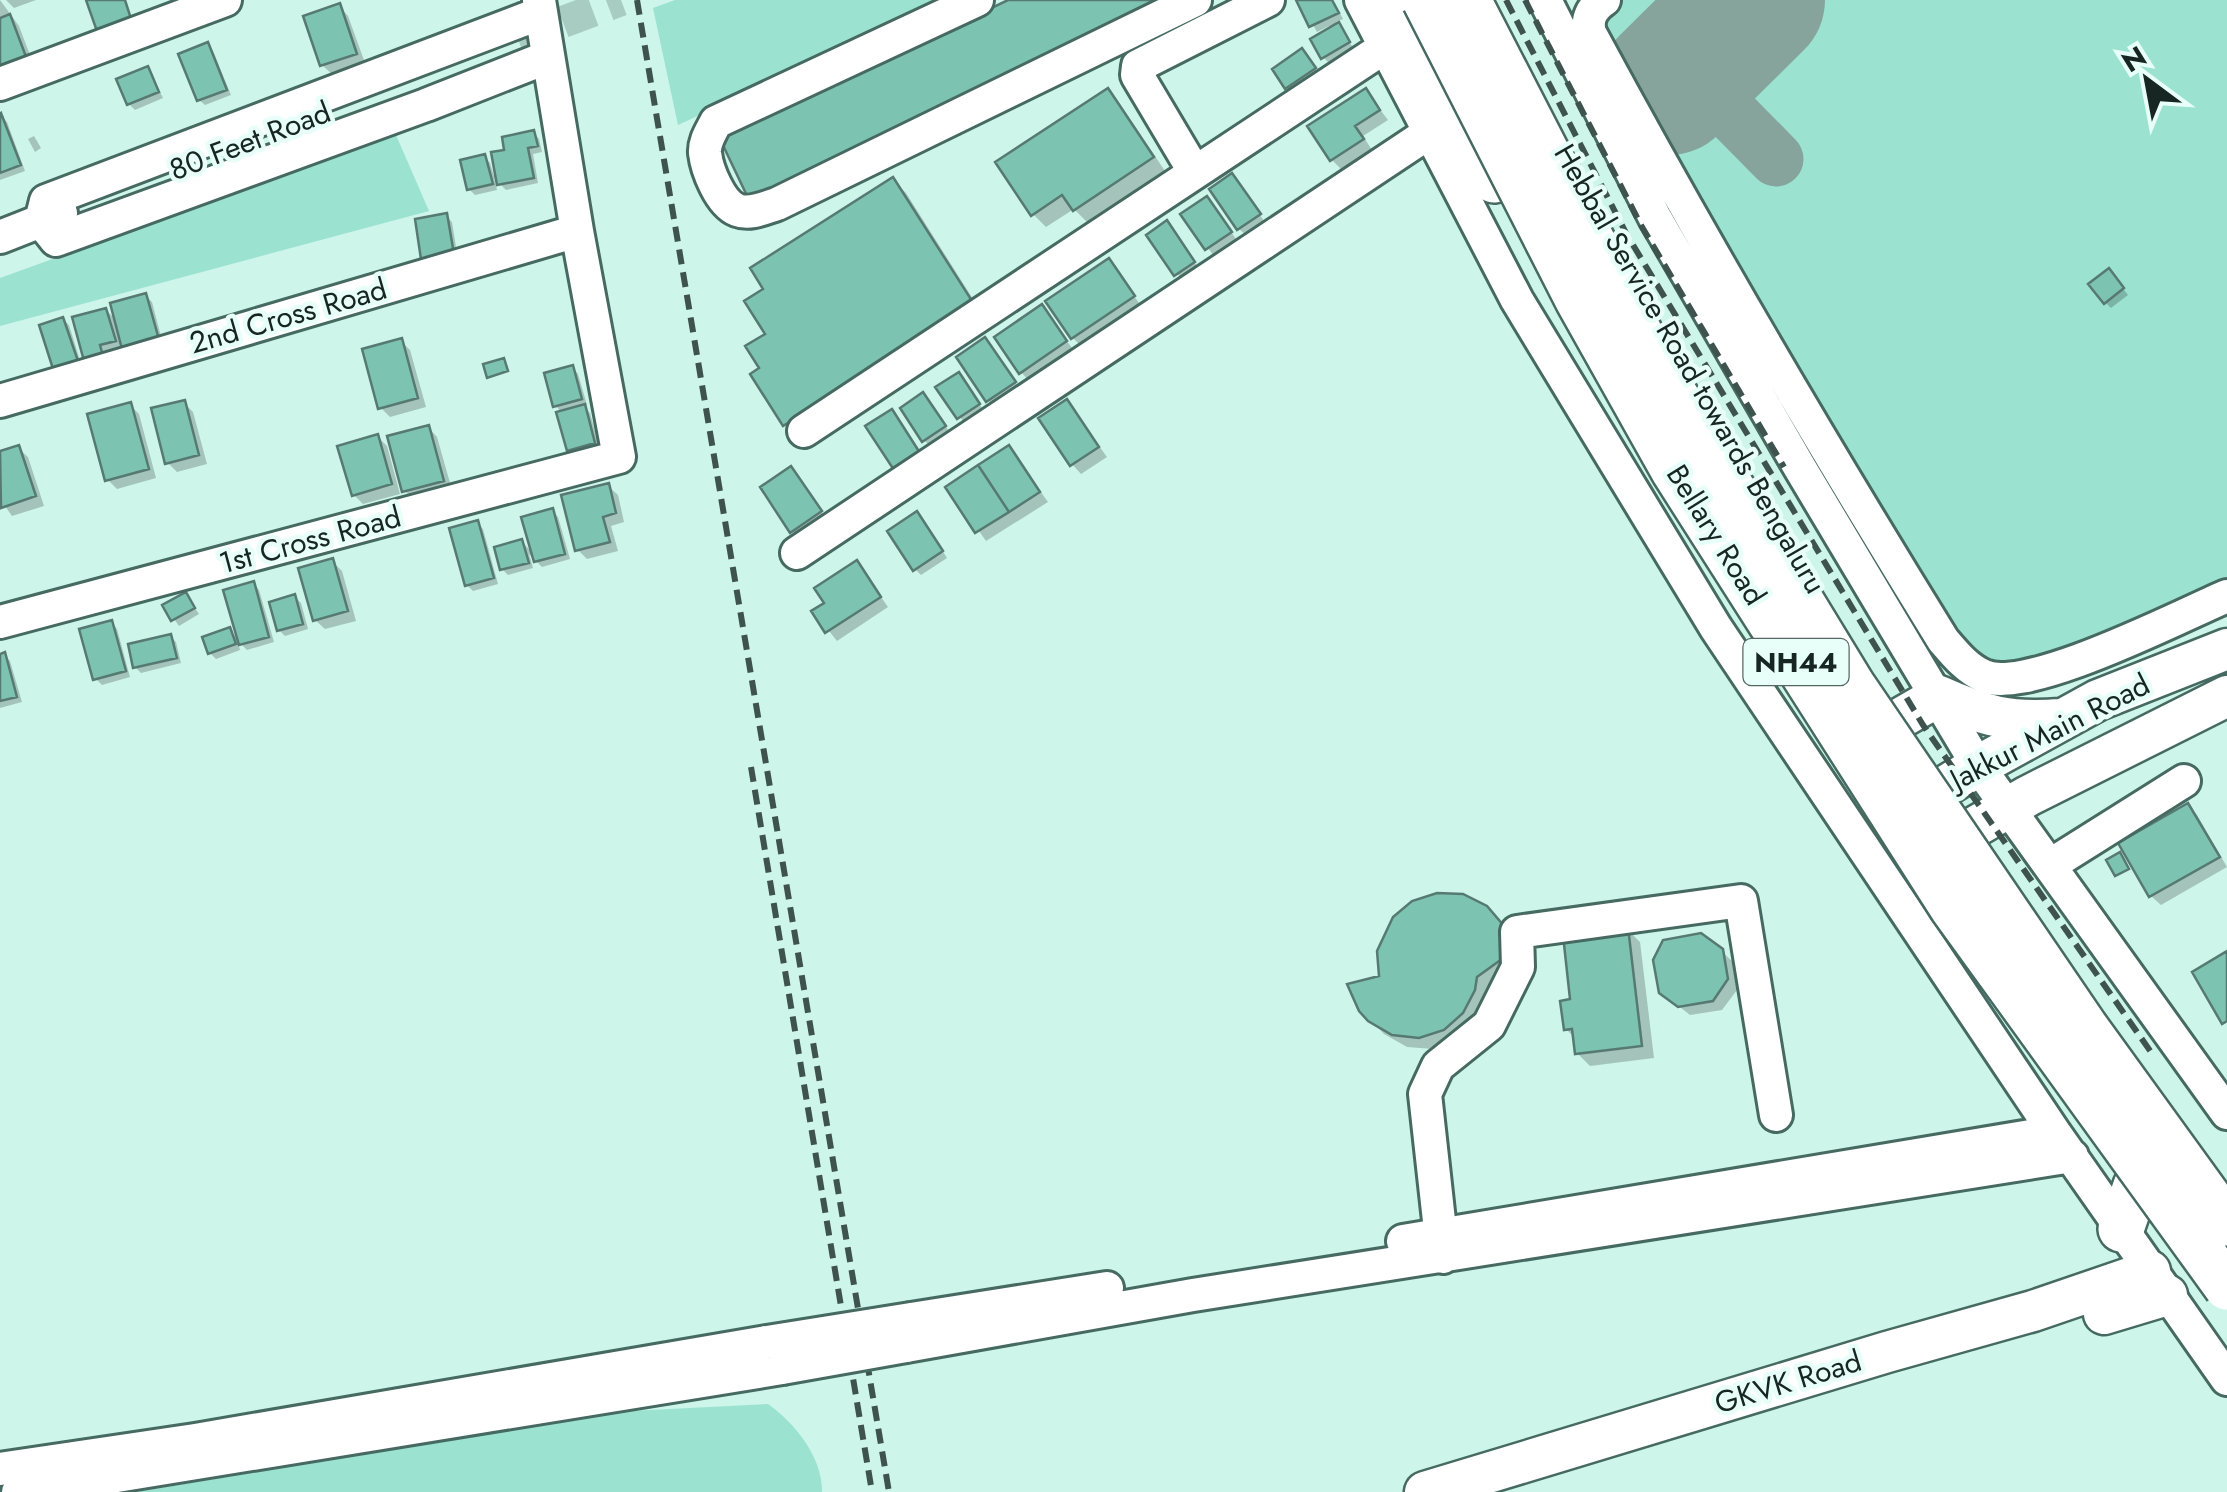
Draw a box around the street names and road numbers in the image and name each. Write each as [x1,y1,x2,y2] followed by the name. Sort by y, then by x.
[163,90,337,191] street label: 80 Feet Road
[1544,136,1837,601] street label: Hebbal Service Road towards Bengaluru
[184,267,392,364] street label: 2nd Cross Road
[1656,456,1777,613] street label: Bellary Road
[214,495,405,584] street label: 1st Cross Road
[1744,639,1848,685] road number: NH44
[1939,663,2157,802] street label: Jakkur Main Road
[1709,1339,1867,1424] street label: GKVK Road

